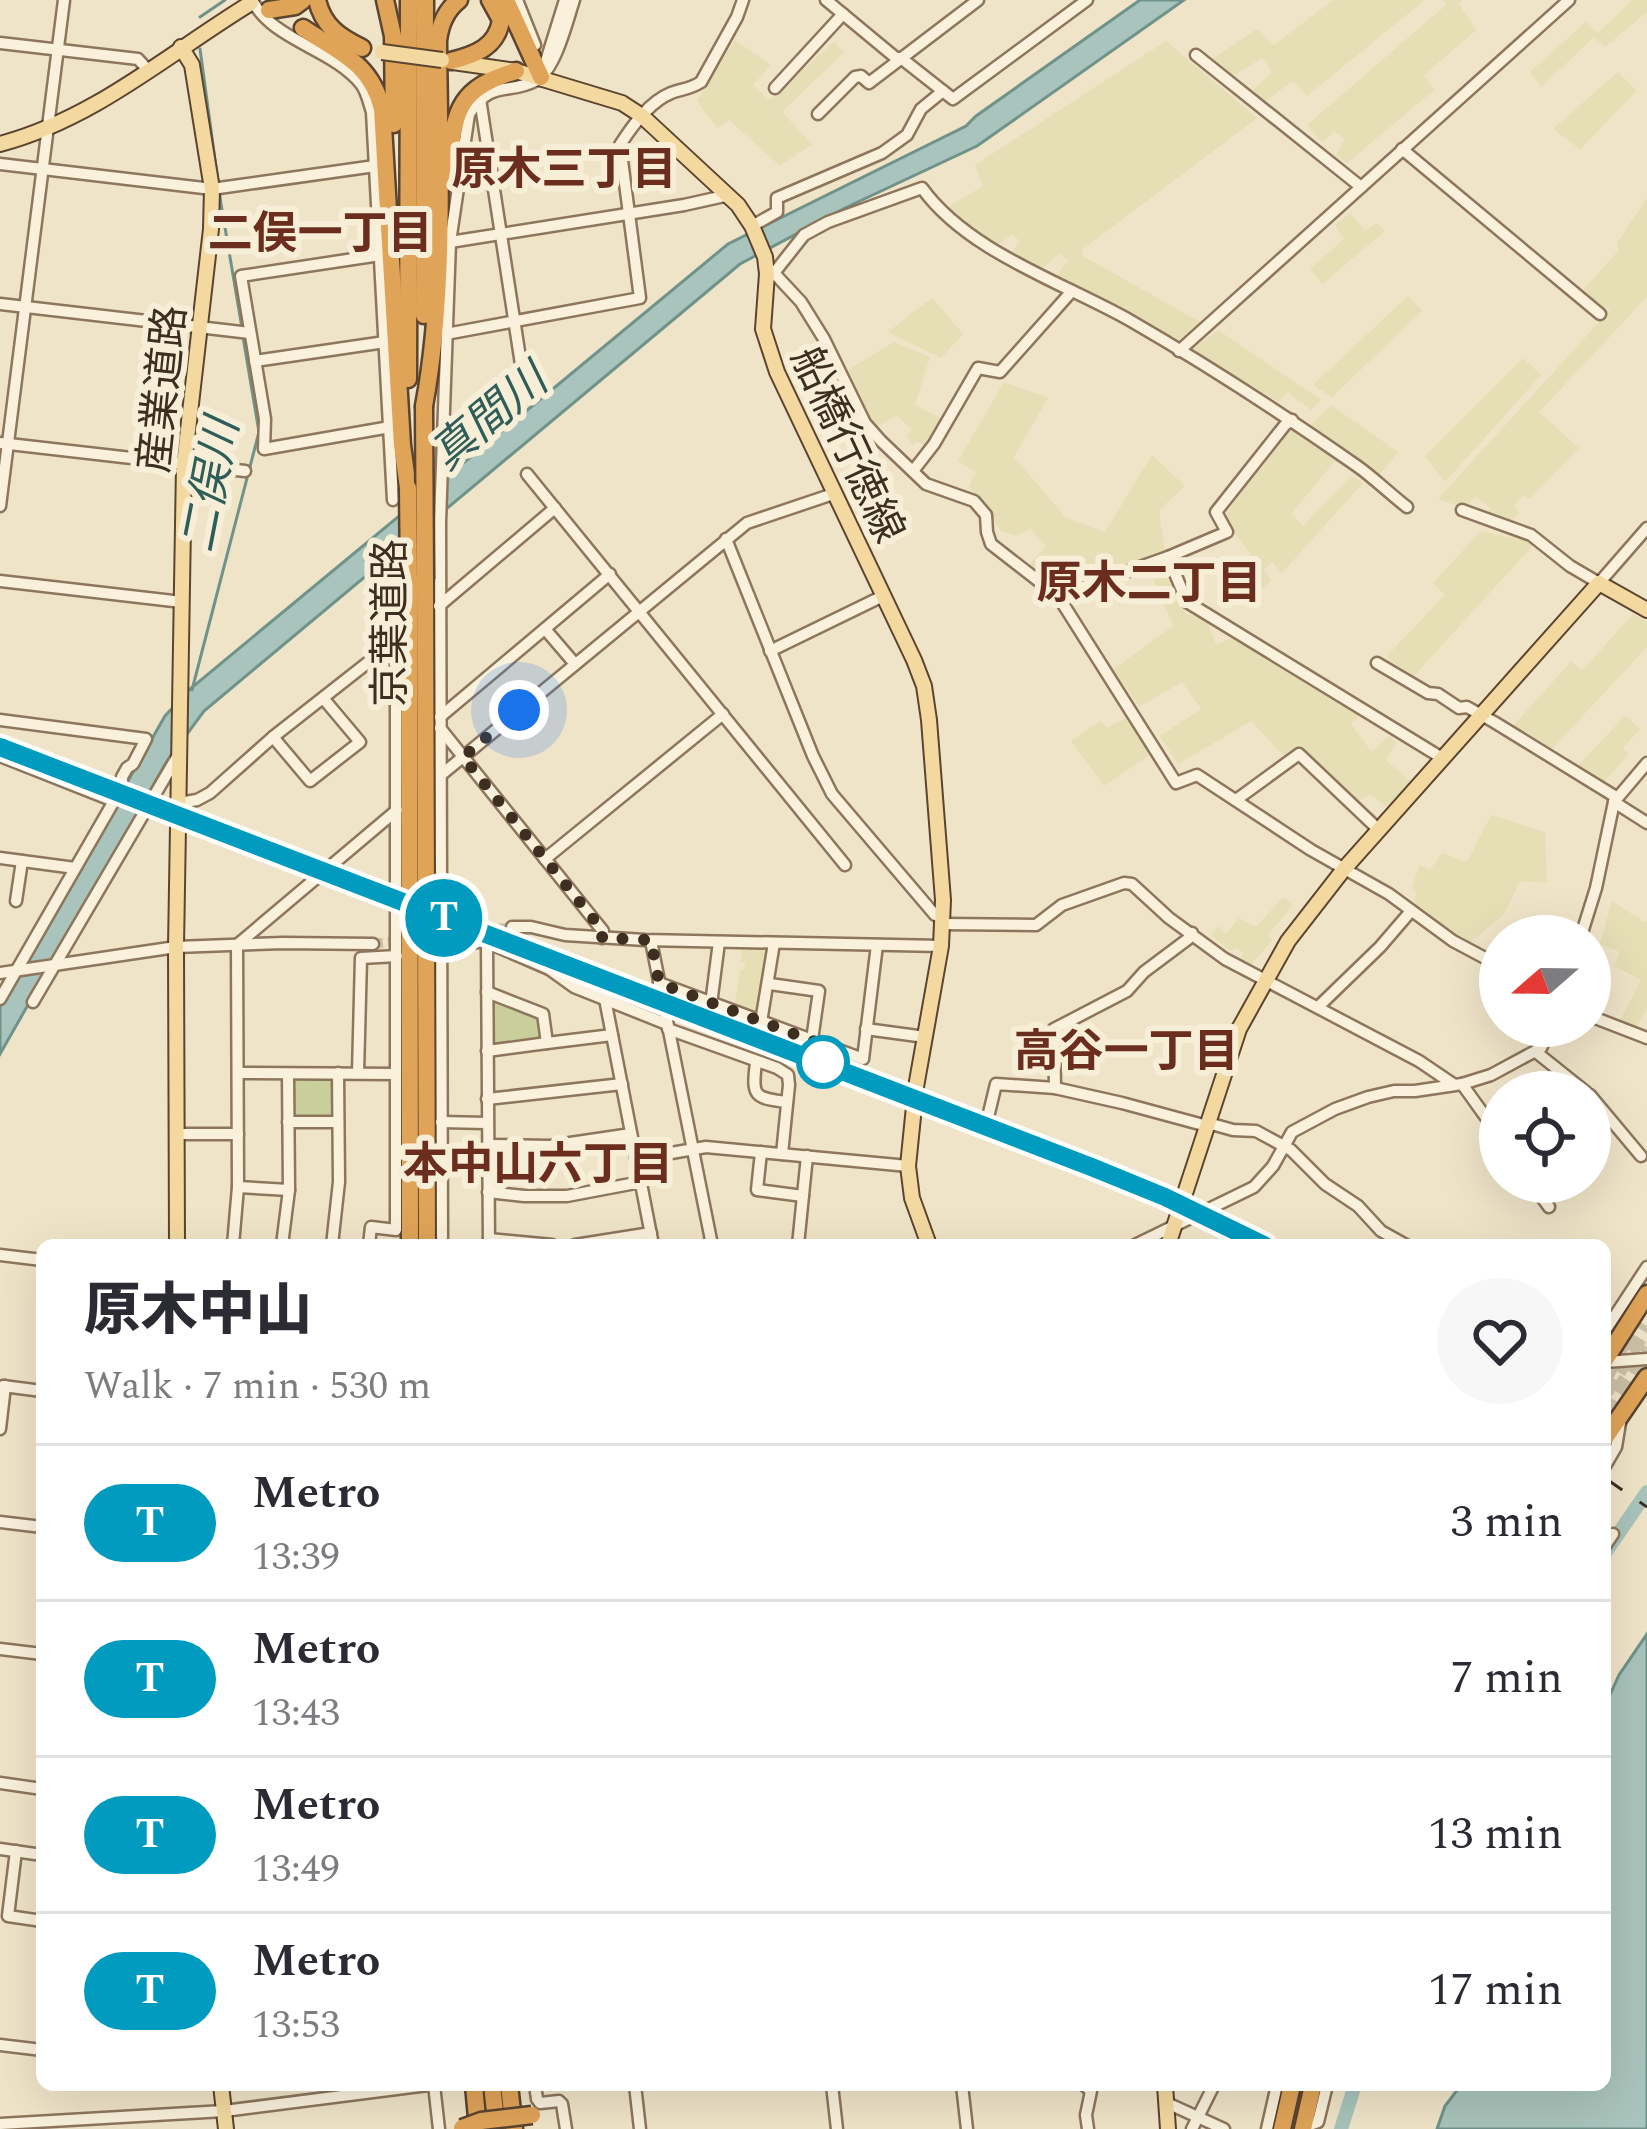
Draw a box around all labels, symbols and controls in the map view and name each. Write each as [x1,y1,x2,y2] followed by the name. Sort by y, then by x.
[451,136,677,205] district label: 原木三丁目
[207,200,433,269] district label: 二俣一丁目
[123,302,204,476] street label: 産業道路
[774,337,920,554] street label: 船橋行徳線
[416,346,567,488] water label: 真間川
[165,409,259,558] water label: 二俣川
[360,539,423,707] street label: 京葉道路
[1036,550,1262,619] district label: 原木二丁目
[489,680,549,740] your location
[405,879,483,957] line badge: T
[429,886,459,949] text: T
[1479,915,1611,1047] north arrow
[1479,915,1611,1203] map controls
[1013,1018,1239,1087] district label: 高谷一丁目
[798,1037,848,1087] unlabelled marker
[1479,1071,1611,1203] button: locate
[403,1131,673,1200] district label: 本中山六丁目
[84,1269,312,1355] text: 原木中山
[1437,1278,1563,1404] button: heart
[84,1357,431,1416] text: Walk · 7 min · 530 m
[252,1459,380,1528] text: Metro
[1450,1488,1563,1557] text: 3 min
[135,1491,165,1554] text: T
[252,1528,340,1587] text: 13:39
[252,1615,380,1684] text: Metro
[1450,1644,1563,1713] text: 7 min
[135,1647,165,1710] text: T
[252,1684,340,1743] text: 13:43
[252,1771,380,1840] text: Metro
[1428,1800,1563,1869] text: 13 min
[135,1803,165,1866] text: T
[252,1840,340,1899] text: 13:49
[252,1927,380,1996] text: Metro
[1428,1956,1563,2025] text: 17 min
[135,1959,165,2022] text: T
[252,1996,340,2055] text: 13:53

